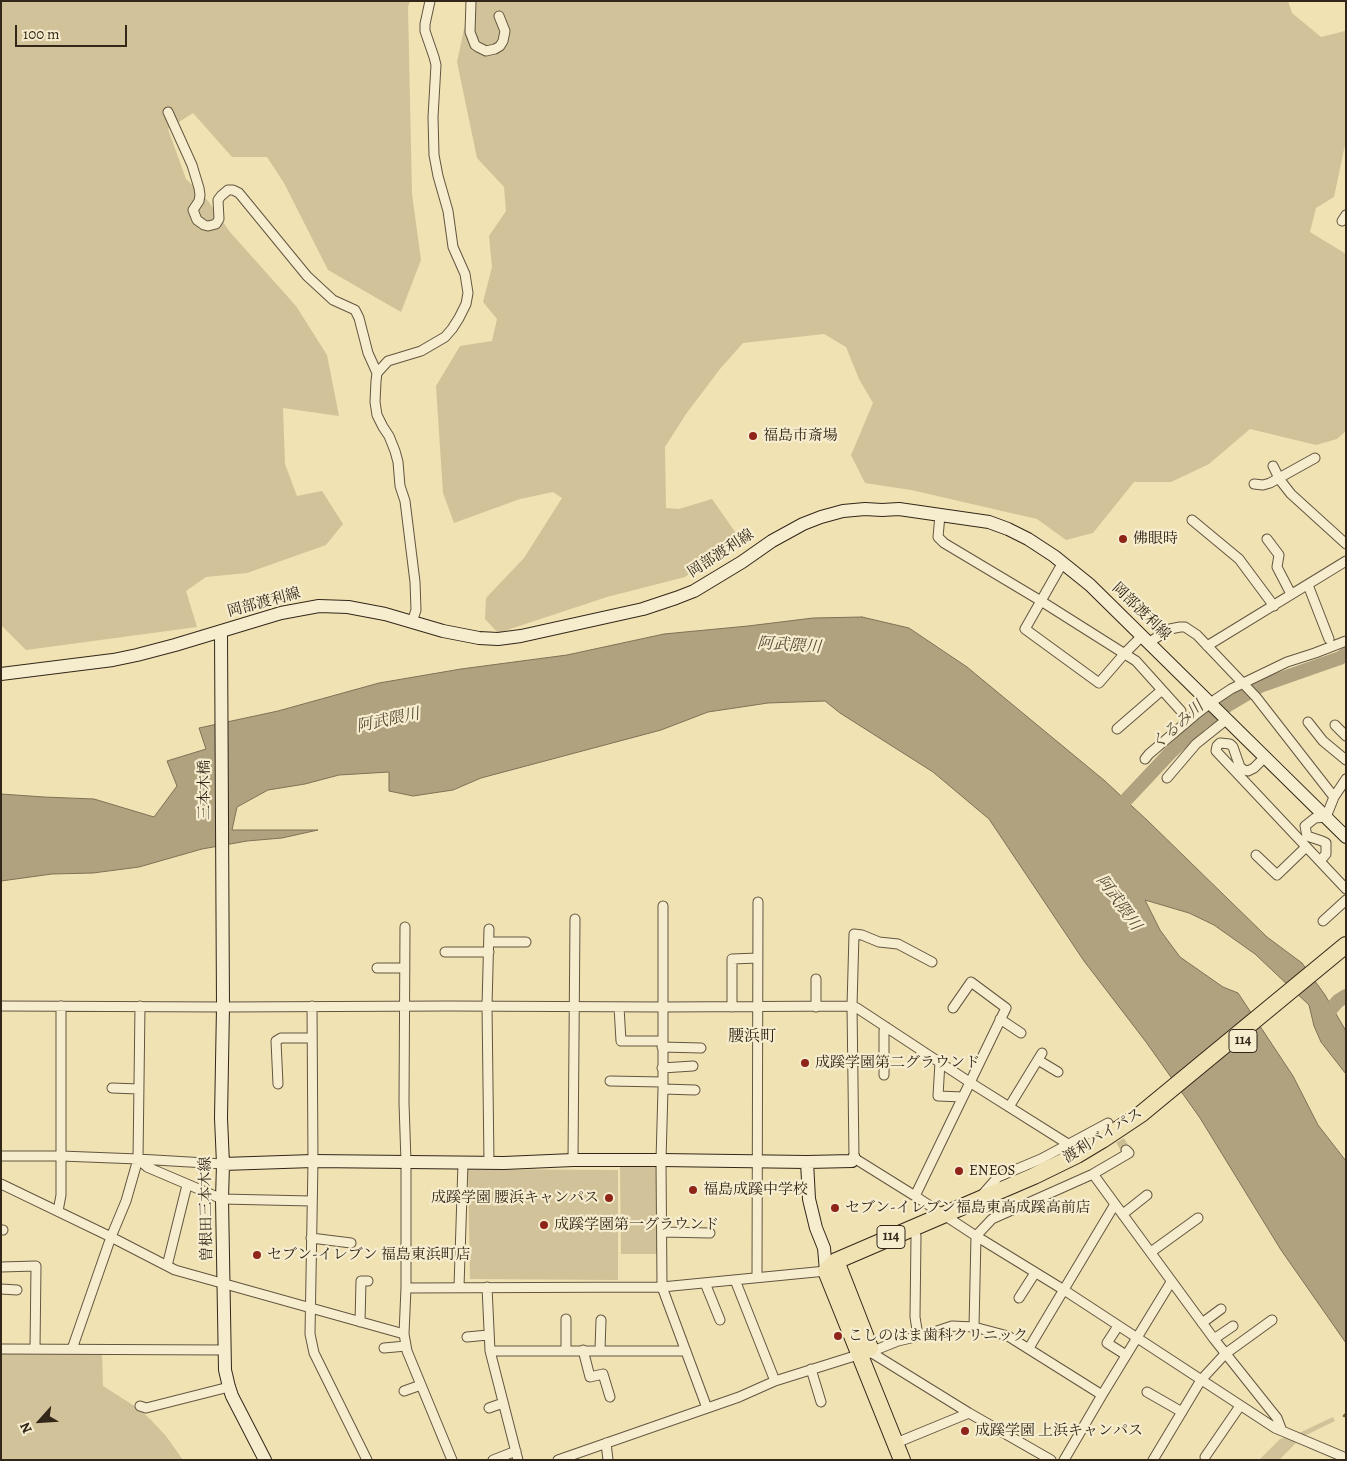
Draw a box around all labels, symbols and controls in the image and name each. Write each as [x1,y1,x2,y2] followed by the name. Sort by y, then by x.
[18,15,130,47] scale bar
[23,24,60,44] text: 100 m
[763,427,838,445] place label: 福島市斎場
[747,430,759,442] marker: 福島市斎場
[685,526,757,582] street label: 岡部渡利線
[1133,530,1178,548] place label: 佛眼時
[1117,533,1129,545] marker: 佛眼時
[1108,579,1174,645] street label: 岡部渡利線
[225,585,303,621] street label: 岡部渡利線
[756,634,822,658] water label: 阿武隈川
[1148,697,1208,755] water label: くるみ川
[355,705,421,737] water label: 阿武隈川
[196,760,214,820] street label: 三本木橋
[1091,871,1145,935] water label: 阿武隈川
[728,1027,776,1047] district label: 腰浜町
[1229,1030,1257,1052] road number: 114
[815,1054,980,1072] place label: 成蹊学園第二グラウンド
[799,1057,811,1069] marker: 成蹊学園第二グラウンド
[1060,1105,1146,1167] street label: 渡利バイパス
[197,1156,217,1262] street label: 曽根田三本木線
[969,1162,1016,1180] place label: ENEOS
[953,1165,965,1177] marker: ENEOS
[703,1181,808,1199] place label: 福島成蹊中学校
[687,1184,699,1196] marker: 福島成蹊中学校
[431,1189,599,1207] place label: 成蹊学園 腰浜キャンパス
[603,1192,615,1204] marker: 成蹊学園 腰浜キャンパス
[845,1199,1091,1217] place label: セブン-イレブン福島東高成蹊高前店
[829,1202,841,1214] marker: セブン-イレブン福島東高成蹊高前店
[554,1216,719,1234] place label: 成蹊学園第一グラウンド
[538,1219,550,1231] marker: 成蹊学園第一グラウンド
[877,1226,905,1248] road number: 114
[267,1246,471,1264] place label: セブン-イレブン 福島東浜町店
[251,1249,263,1261] marker: セブン-イレブン 福島東浜町店
[848,1327,1028,1345] place label: こしのはま歯科クリニック
[832,1330,844,1342] marker: こしのはま歯科クリニック
[15,1396,65,1446] north arrow
[15,1419,37,1437] text: N
[975,1422,1143,1440] place label: 成蹊学園 上浜キャンパス
[959,1425,971,1437] marker: 成蹊学園 上浜キャンパス

